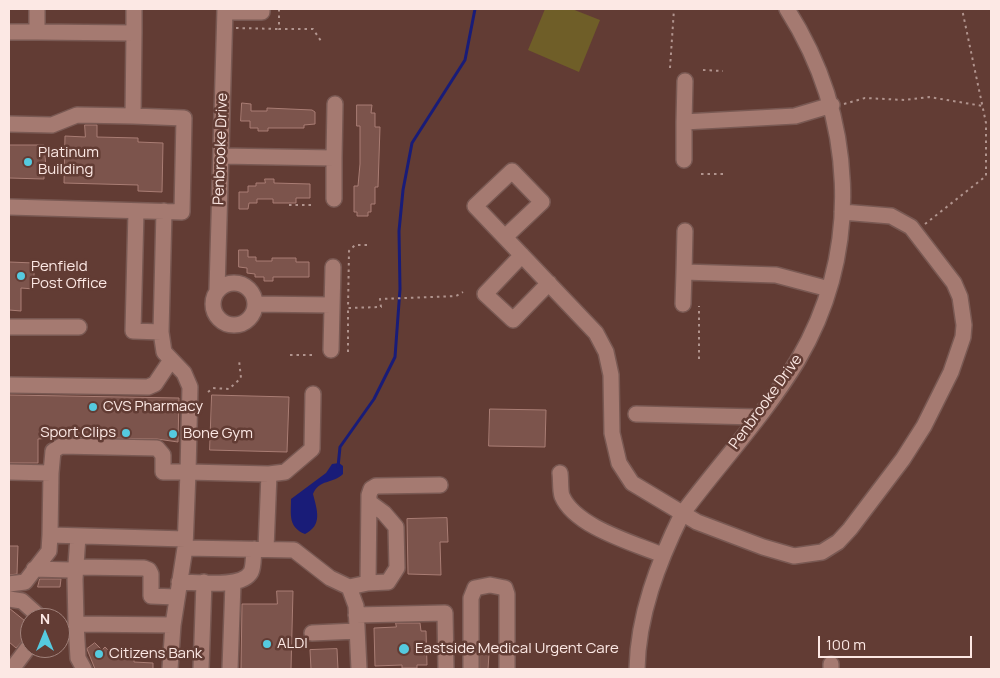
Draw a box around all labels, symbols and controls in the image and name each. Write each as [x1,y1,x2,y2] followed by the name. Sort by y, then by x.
[210,92,232,206] street label: Penbrooke Drive
[38,144,99,179] place label: Platinum Building
[22,156,34,168] marker: Platinum Building
[31,258,107,293] place label: Penfield Post Office
[15,270,27,282] marker: Penfield Post Office
[726,351,806,453] street label: Penbrooke Drive
[103,398,203,416] place label: CVS Pharmacy
[87,401,99,413] marker: CVS Pharmacy
[40,424,116,442] place label: Sport Clips
[183,425,253,443] place label: Bone Gym
[120,427,132,439] marker: Sport Clips
[167,428,179,440] marker: Bone Gym
[20,608,70,658] north arrow
[40,609,50,628] text: N
[820,626,974,658] scale bar
[826,634,866,655] text: 100 m
[277,635,308,653] place label: ALDI
[261,638,273,650] marker: ALDI
[415,640,619,658] place label: Eastside Medical Urgent Care
[397,642,411,656] marker: Eastside Medical Urgent Care
[109,645,202,663] place label: Citizens Bank
[93,648,105,660] marker: Citizens Bank

